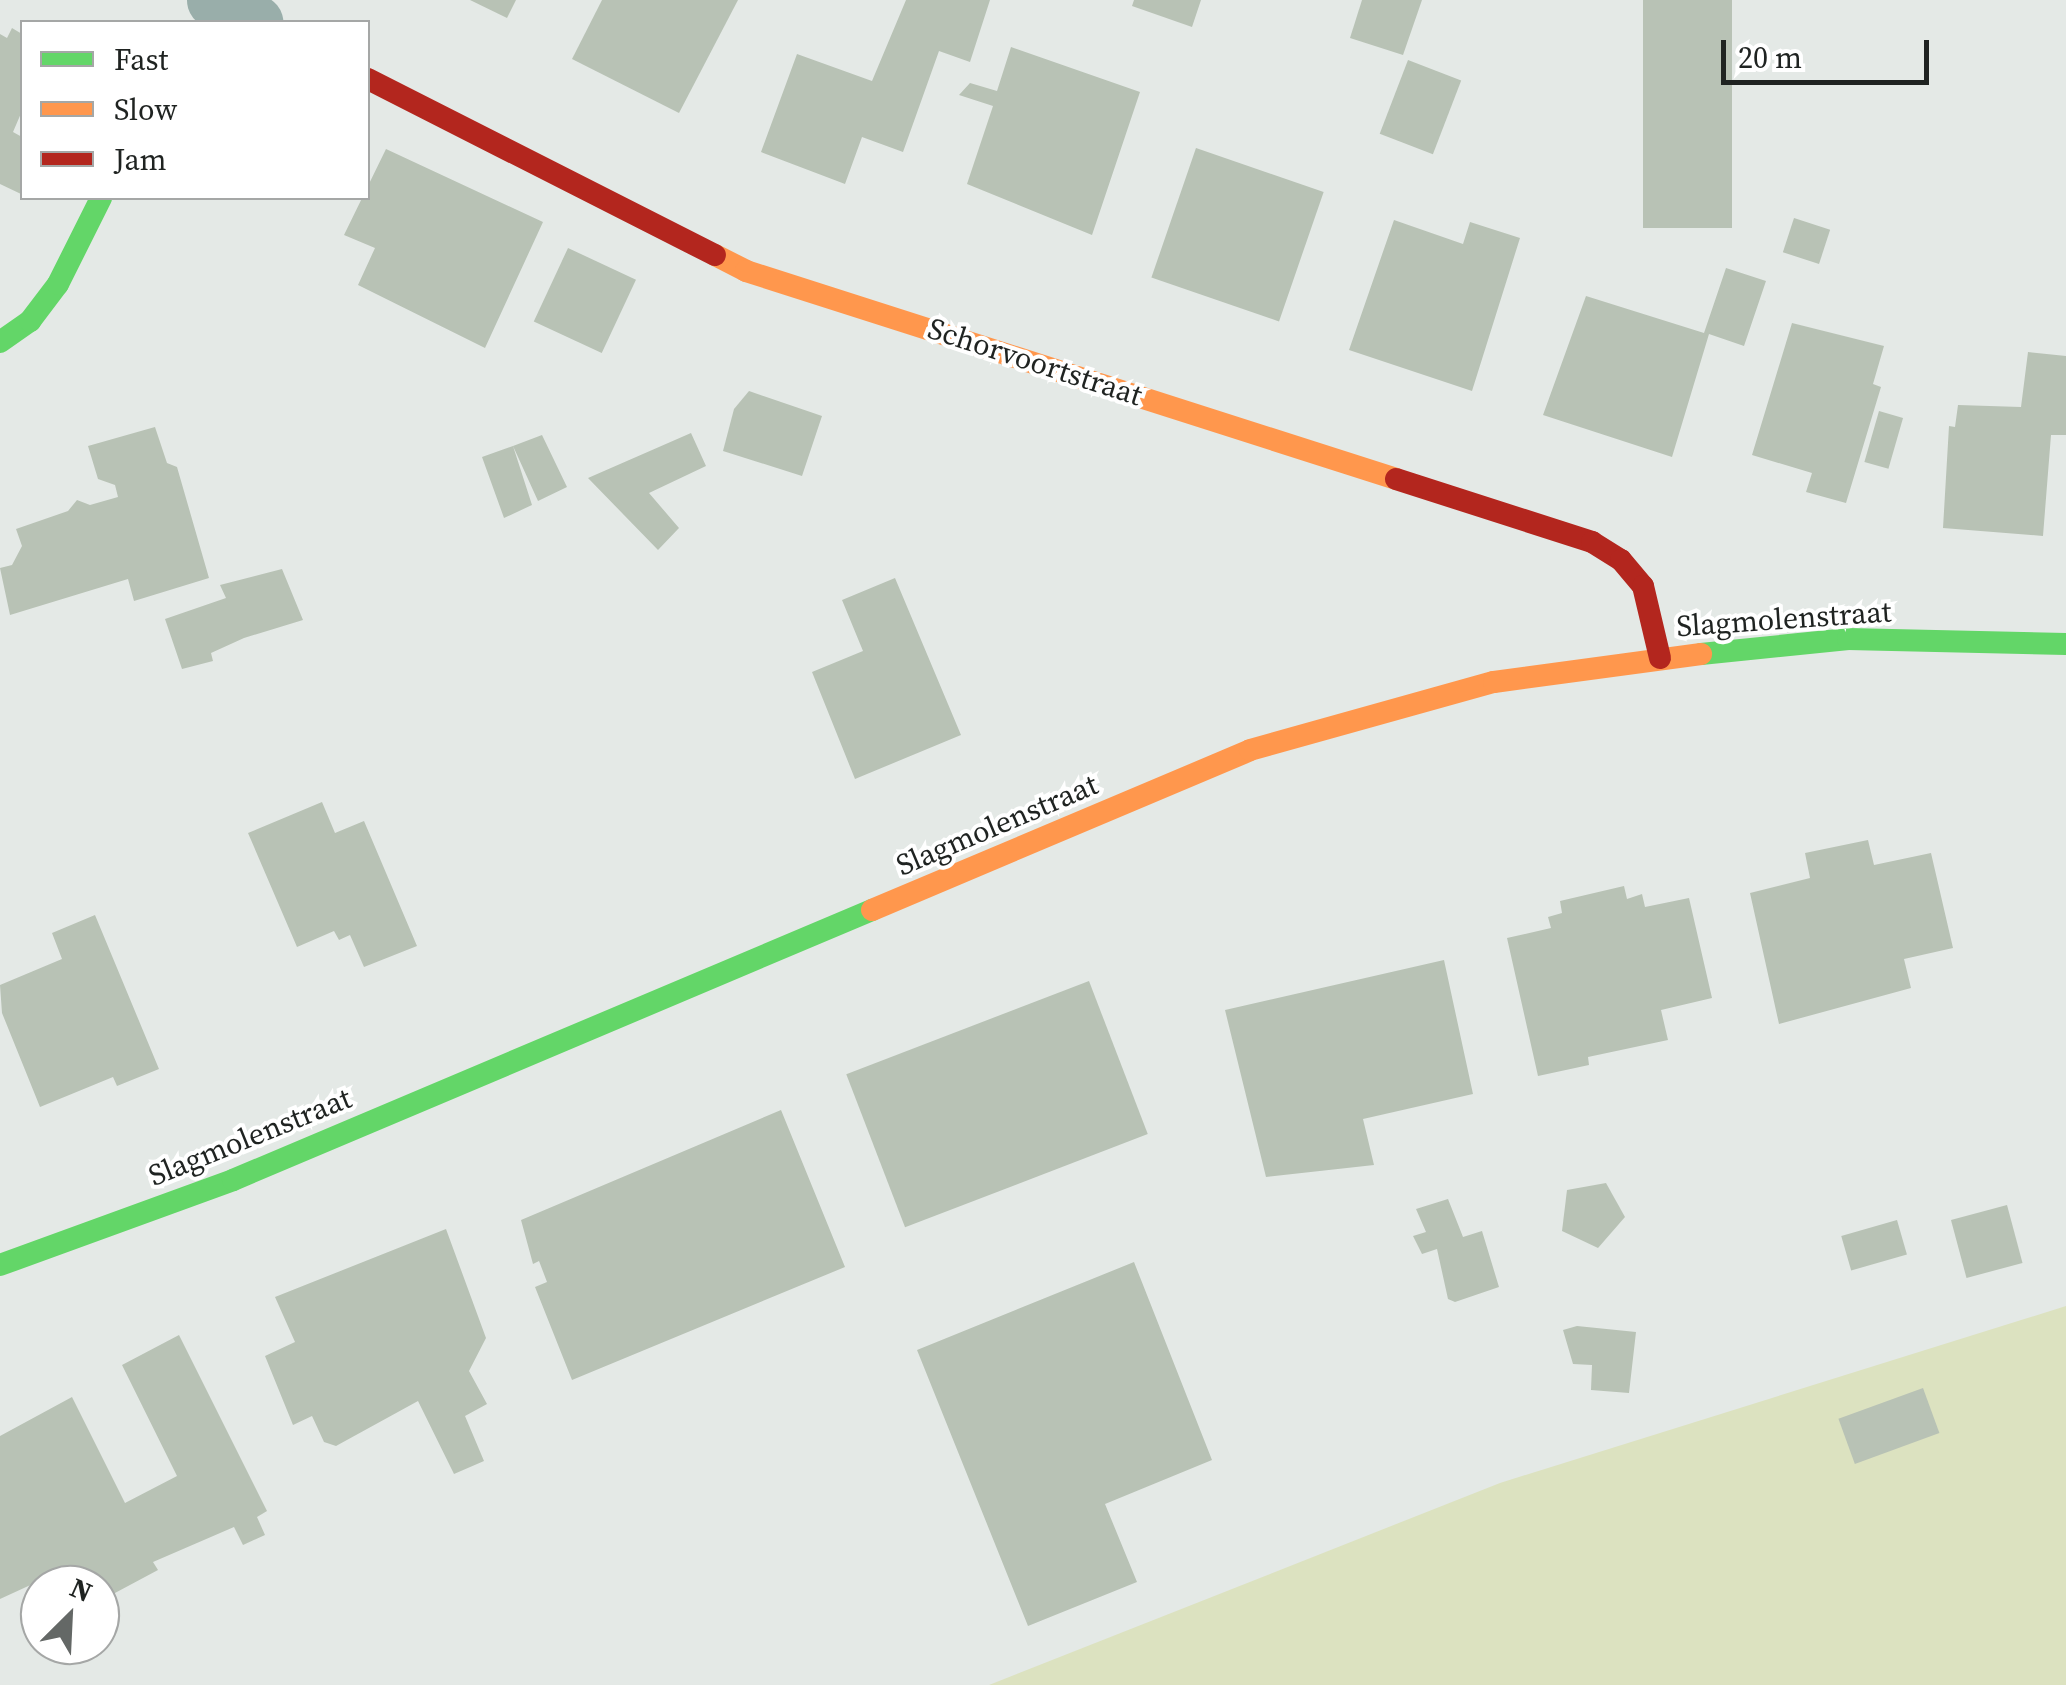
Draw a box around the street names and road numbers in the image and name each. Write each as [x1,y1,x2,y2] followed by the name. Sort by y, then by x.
[923,310,1147,414] street label: Schorvoortstraat
[1675,594,1893,644] street label: Slagmolenstraat
[891,766,1103,884] street label: Slagmolenstraat
[143,1080,357,1194] street label: Slagmolenstraat

